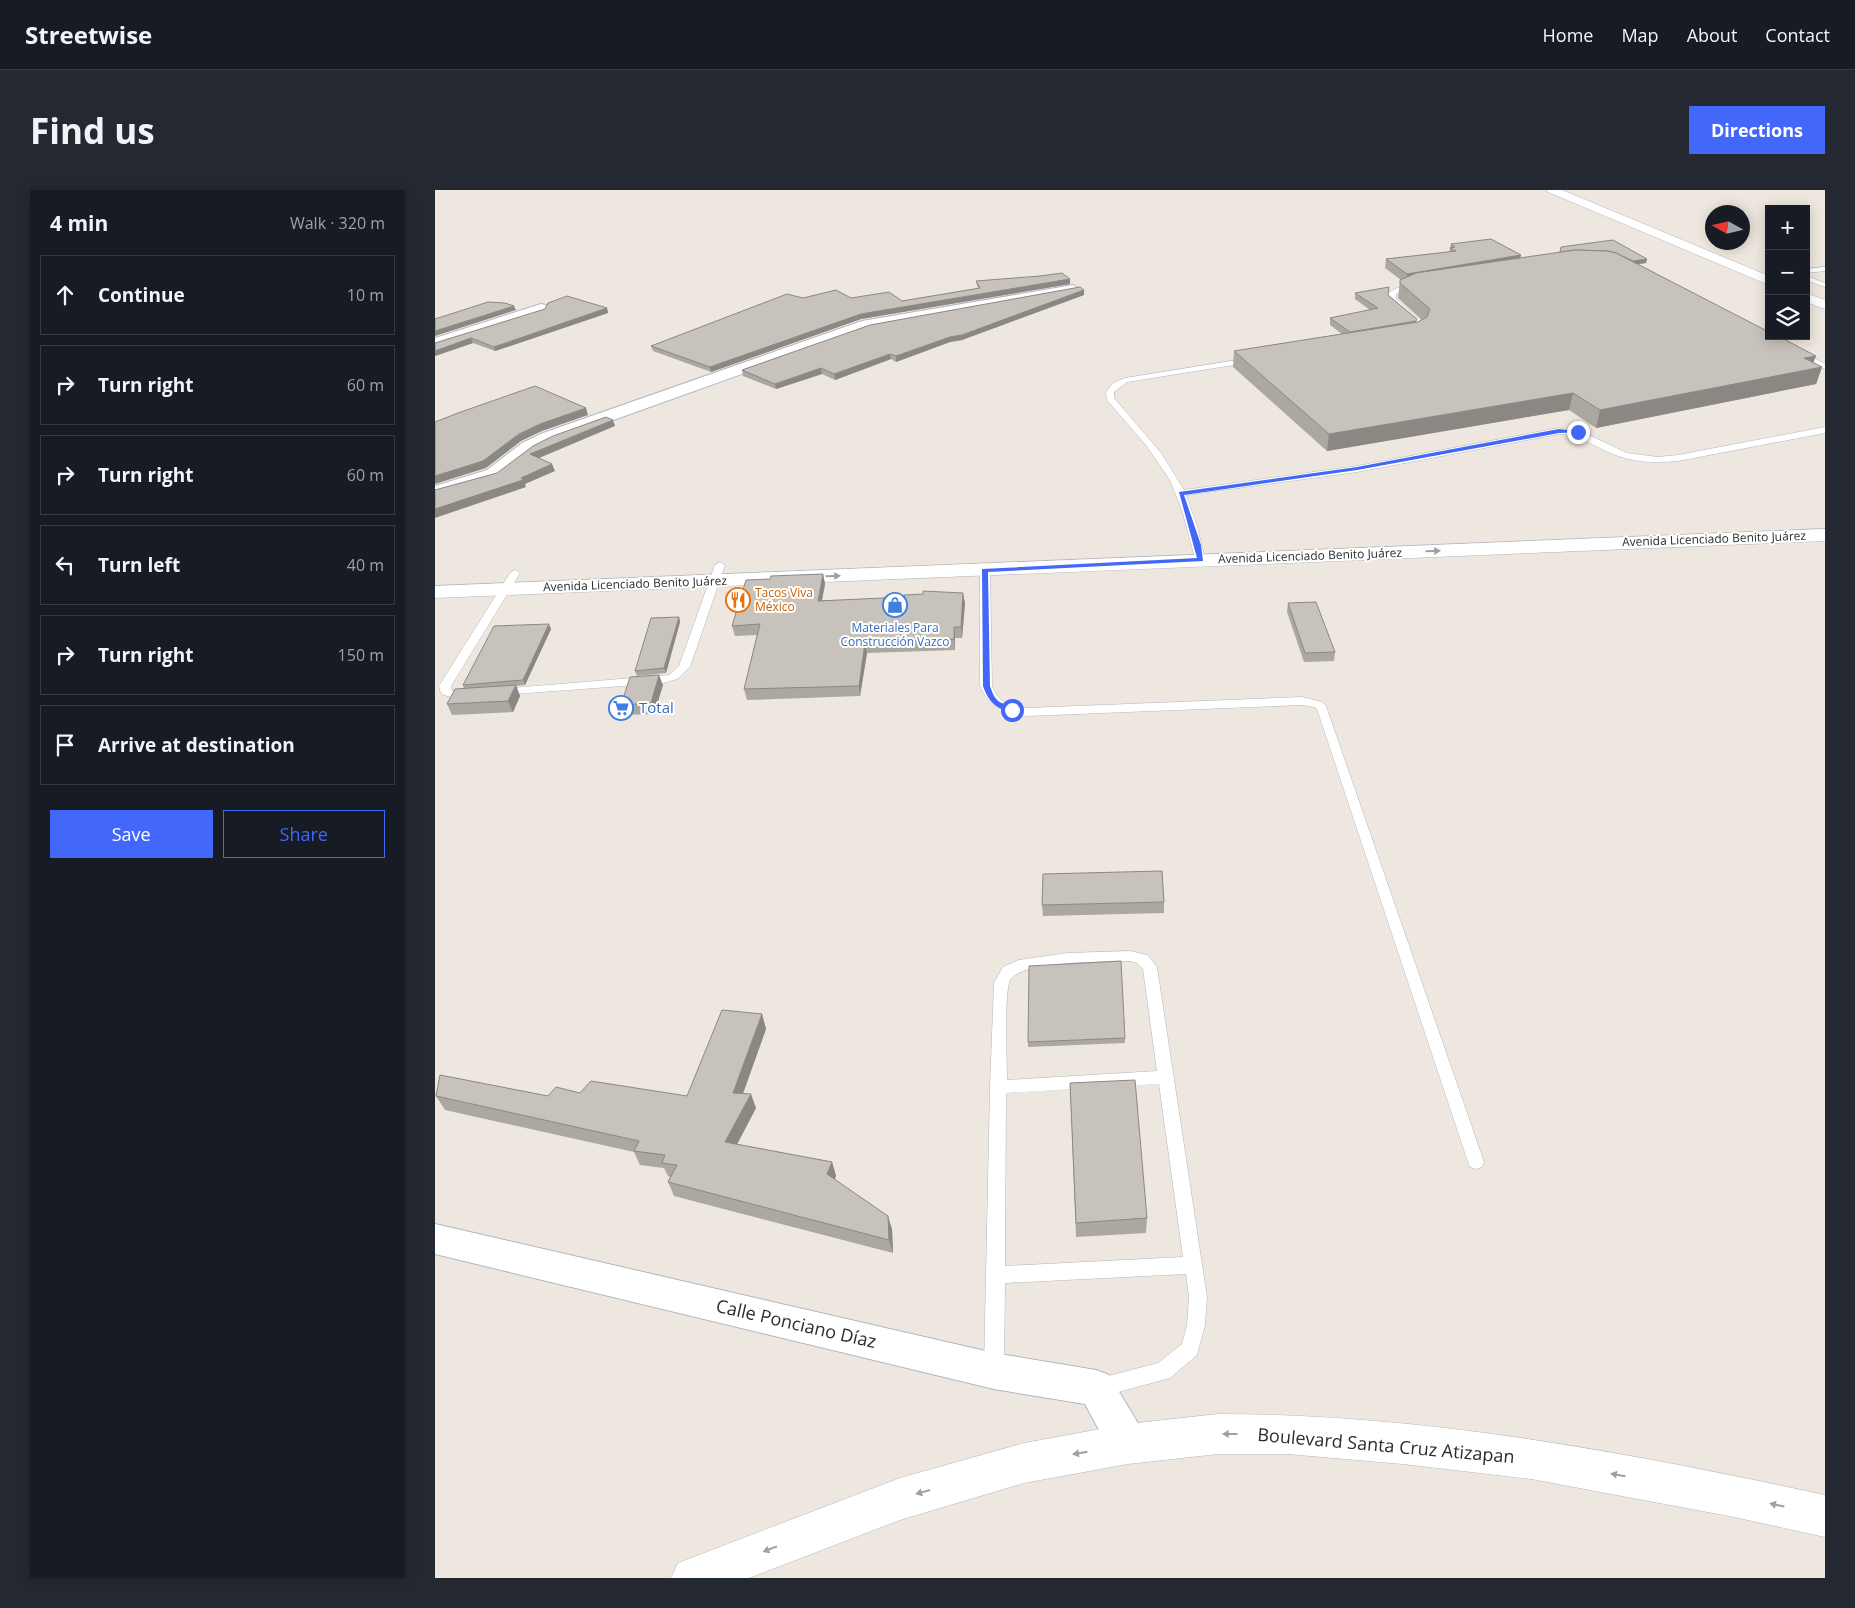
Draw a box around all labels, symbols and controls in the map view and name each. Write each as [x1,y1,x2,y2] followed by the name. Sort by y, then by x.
[25,18,152,51] text: Streetwise
[1543,23,1593,47] text: Home
[1621,23,1659,47] text: Map
[1687,23,1737,47] text: About
[1765,23,1830,47] text: Contact
[1689,106,1825,154] button: Directions
[30,107,155,154] text: Find us
[1705,205,1750,250] north arrow
[1765,205,1810,340] map controls
[1765,205,1810,250] button: +
[50,209,108,237] text: 4 min
[290,212,385,234] text: Walk · 320 m
[1765,250,1810,295] button: −
[51,281,79,309] icon: ahead
[98,282,185,308] text: Continue
[347,284,384,306] text: 10 m
[1765,295,1810,340] button: layers
[51,371,79,399] icon: right
[98,372,193,398] text: Turn right
[347,374,384,396] text: 60 m
[1567,421,1590,444] route end
[51,461,79,489] icon: right
[98,462,193,488] text: Turn right
[347,464,384,486] text: 60 m
[1622,527,1807,550] street label: Avenida Licenciado Benito Juárez
[1218,544,1403,567] street label: Avenida Licenciado Benito Juárez
[1425,546,1441,554] one-way arrow
[51,551,79,579] icon: left
[98,552,180,578] text: Turn left
[347,554,384,576] text: 40 m
[543,572,728,595] street label: Avenida Licenciado Benito Juárez
[826,572,842,580] one-way arrow
[755,584,813,615] place label: Tacos Viva México
[725,587,751,613] restaurant icon: Tacos Viva México
[882,592,908,618] shop icon: Materiales Para Construcción Vazco
[840,619,950,650] place label: Materiales Para Construcción Vazco
[51,641,79,669] icon: right
[98,642,193,668] text: Turn right
[338,644,384,666] text: 150 m
[608,695,634,721] supermarket icon: Total
[639,697,674,717] place label: Total
[1001,699,1024,722] route start
[51,731,79,759] icon: arrive
[98,732,295,758] text: Arrive at destination
[50,810,213,858] button: Save
[223,810,385,858] button: Share
[714,1293,879,1353] street label: Calle Ponciano Díaz
[1257,1422,1516,1468] street label: Boulevard Santa Cruz Atizapan
[1222,1430,1238,1438] one-way arrow
[1072,1450,1088,1458] one-way arrow
[1609,1470,1625,1478] one-way arrow
[915,1489,930,1497] one-way arrow
[1769,1501,1785,1509] one-way arrow
[763,1545,777,1553] one-way arrow

